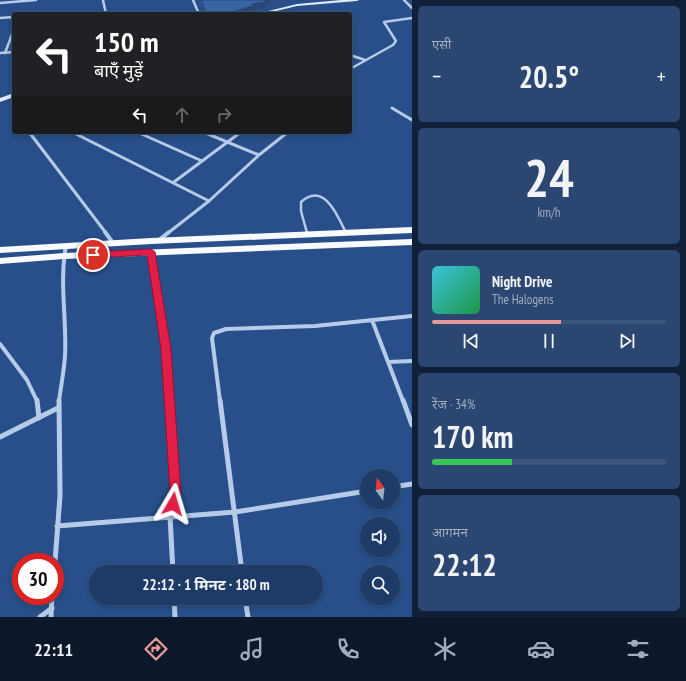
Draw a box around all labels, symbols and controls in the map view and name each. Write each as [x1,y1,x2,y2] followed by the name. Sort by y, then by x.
[94,23,158,60] text: 150 m
[28,28,80,80] icon: left
[432,36,451,53] text: एसी
[519,57,579,96] text: 20.5°
[94,59,143,82] text: बाएँ मुड़ें
[432,62,441,90] text: −
[657,62,666,90] text: +
[129,104,151,126] icon: left
[171,104,193,126] icon: ahead
[213,104,235,126] icon: right
[524,144,574,211] text: 24
[537,204,561,221] text: km/h
[76,238,110,272] pin
[82,244,104,266] icon: arrive
[492,272,552,291] text: Night Drive
[492,291,554,308] text: The Halogens
[460,330,482,352] icon: previous
[538,330,560,352] icon: pause
[616,330,638,352] icon: next
[432,396,475,413] text: रेंज · 34%
[432,417,513,456] text: 170 km
[360,469,400,509] north arrow
[360,469,400,605] map controls
[152,483,194,525] position arrow
[360,517,400,557] button: sound
[432,524,468,541] text: आगमन
[432,545,497,584] text: 22:12
[12,553,64,605] speed limit sign: 30
[360,565,400,605] button: search
[142,575,270,594] text: 22:12 · 1 मिनट · 180 m
[142,635,170,663] icon: directions
[238,635,266,663] icon: music
[334,635,362,663] icon: phone
[431,635,459,663] icon: climate
[527,635,555,663] icon: car
[624,635,652,663] icon: filters
[34,638,73,661] text: 22:11

